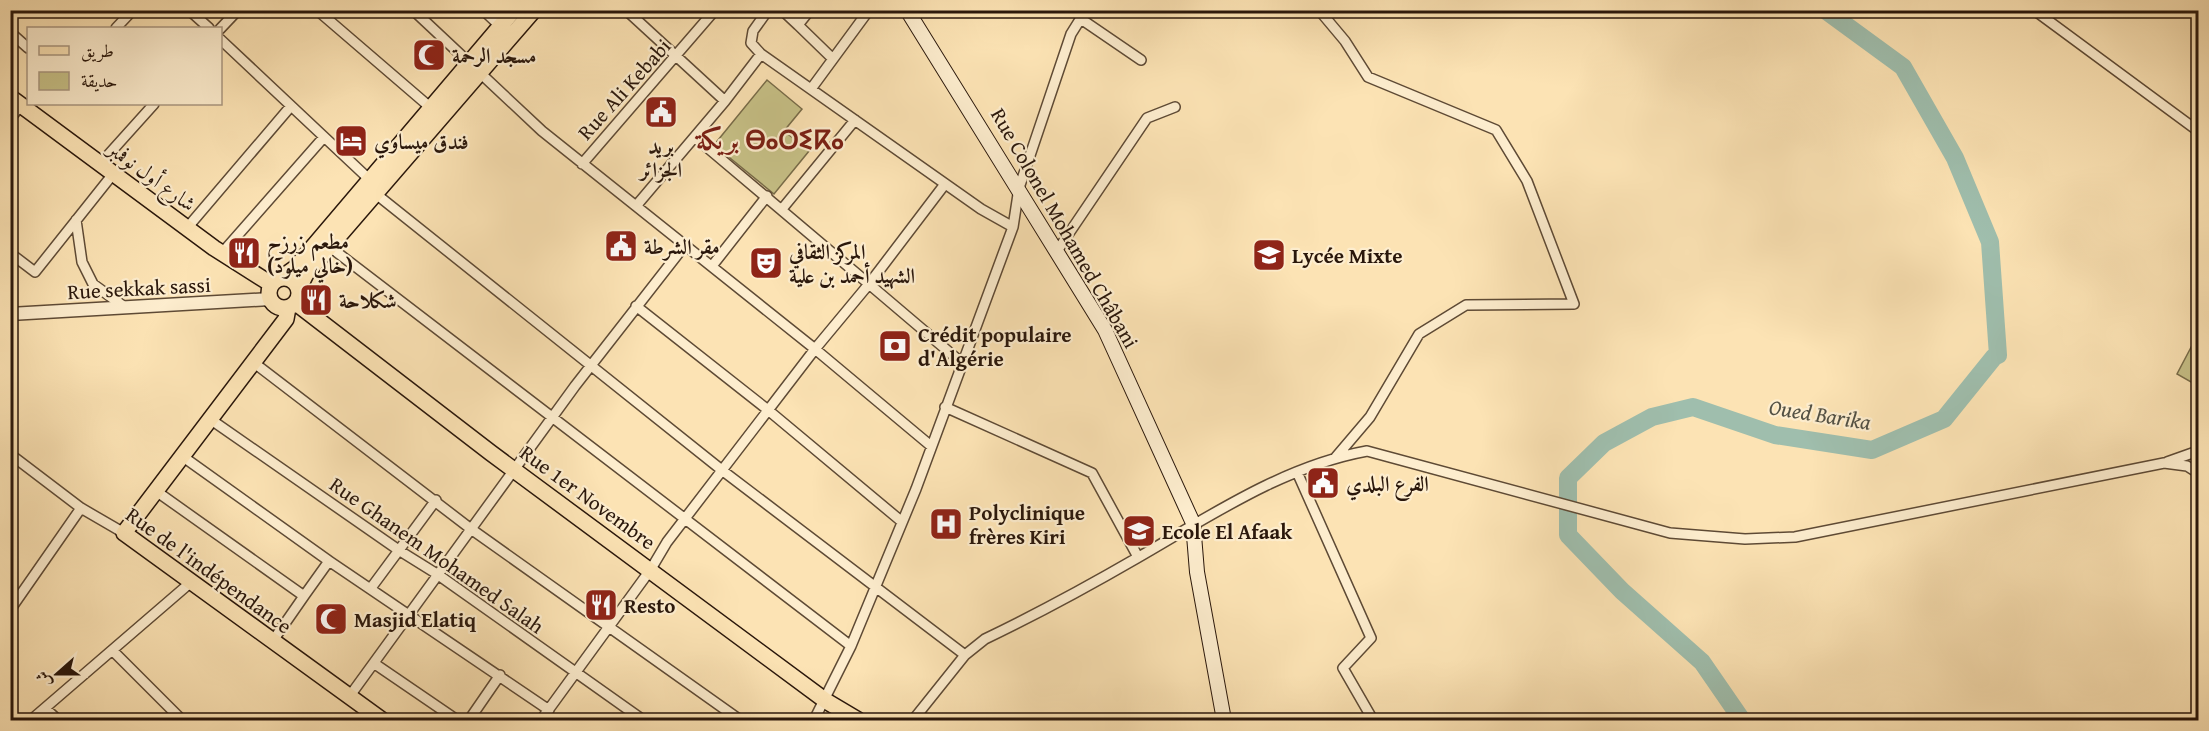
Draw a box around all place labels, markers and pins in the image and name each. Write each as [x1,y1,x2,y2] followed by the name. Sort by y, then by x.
[411,37,447,73] mosque icon: مسجد الرحمة
[452,40,536,71] place label: مسجد الرحمة
[643,94,679,130] public building icon: بريد الجزائر
[333,123,369,159] hotel icon: فندق ميساوي
[374,126,469,159] place label: فندق ميساوي
[638,130,682,185] place label: بريد الجزائر
[267,226,353,284] place label: مطعم زرزح (خالي ميلود)
[603,228,639,264] public building icon: مقر الشرطة
[644,231,720,262] place label: مقر الشرطة
[226,235,262,271] restaurant icon: مطعم زرزح (خالي ميلود)
[788,236,915,291] place label: المركز الثقافي الشهيد أحمد بن علية
[1251,237,1287,273] school or university icon: Lycée Mixte
[1292,240,1403,271] place label: Lycée Mixte
[748,245,784,281] theatre icon: المركز الثقافي الشهيد أحمد بن علية
[298,282,334,318] restaurant icon: شكلاحة
[339,285,397,316] place label: شكلاحة
[918,319,1072,374] place label: Crédit populaire d'Algérie
[877,328,913,364] bank icon: Crédit populaire d'Algérie
[1305,465,1341,501] public building icon: الفرع البلدي
[1346,468,1429,501] place label: الفرع البلدي
[969,497,1085,552] place label: Polyclinique frères Kiri
[928,506,964,542] hospital icon: Polyclinique frères Kiri
[1121,513,1157,549] school or university icon: Ecole El Afaak
[1162,516,1293,547] place label: Ecole El Afaak
[583,587,619,623] restaurant icon: Resto
[624,590,675,621] place label: Resto
[313,601,349,637] mosque icon: Masjid Elatiq
[354,604,476,635] place label: Masjid Elatiq

